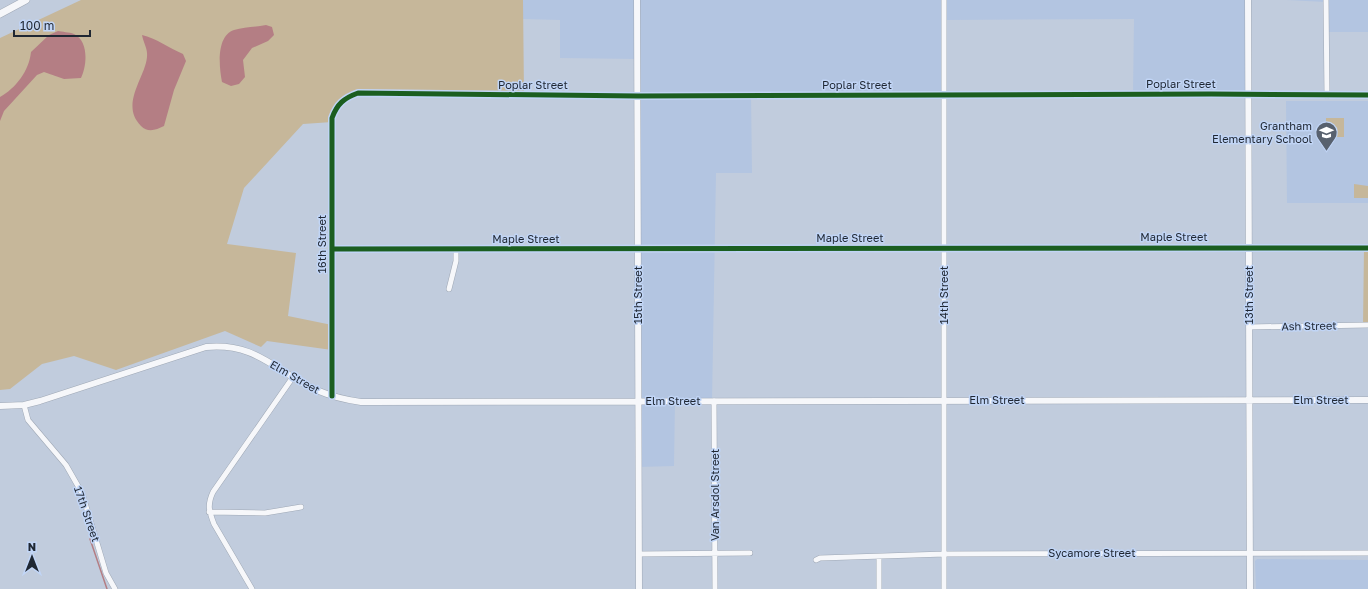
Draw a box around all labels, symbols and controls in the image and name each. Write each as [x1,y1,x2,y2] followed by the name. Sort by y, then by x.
[14,12,90,38] scale bar
[20,18,54,33] text: 100 m
[1146,77,1216,90] street label: Poplar Street
[498,78,568,91] street label: Poplar Street
[822,78,892,91] street label: Poplar Street
[1212,119,1312,145] place label: Grantham Elementary School
[1314,119,1340,152] school or university icon: Grantham Elementary School
[315,215,328,273] street label: 16th Street
[1140,230,1208,243] street label: Maple Street
[816,231,884,244] street label: Maple Street
[492,232,560,245] street label: Maple Street
[631,266,644,324] street label: 15th Street
[937,266,950,324] street label: 14th Street
[1242,266,1255,324] street label: 13th Street
[1281,319,1337,332] street label: Ash Street
[268,357,322,396] street label: Elm Street
[969,393,1025,406] street label: Elm Street
[1293,393,1349,406] street label: Elm Street
[645,394,701,407] street label: Elm Street
[708,449,721,541] street label: Van Arsdol Street
[72,484,103,543] street label: 17th Street
[12,537,52,577] north arrow
[28,540,36,553] text: N
[1048,546,1136,559] street label: Sycamore Street

